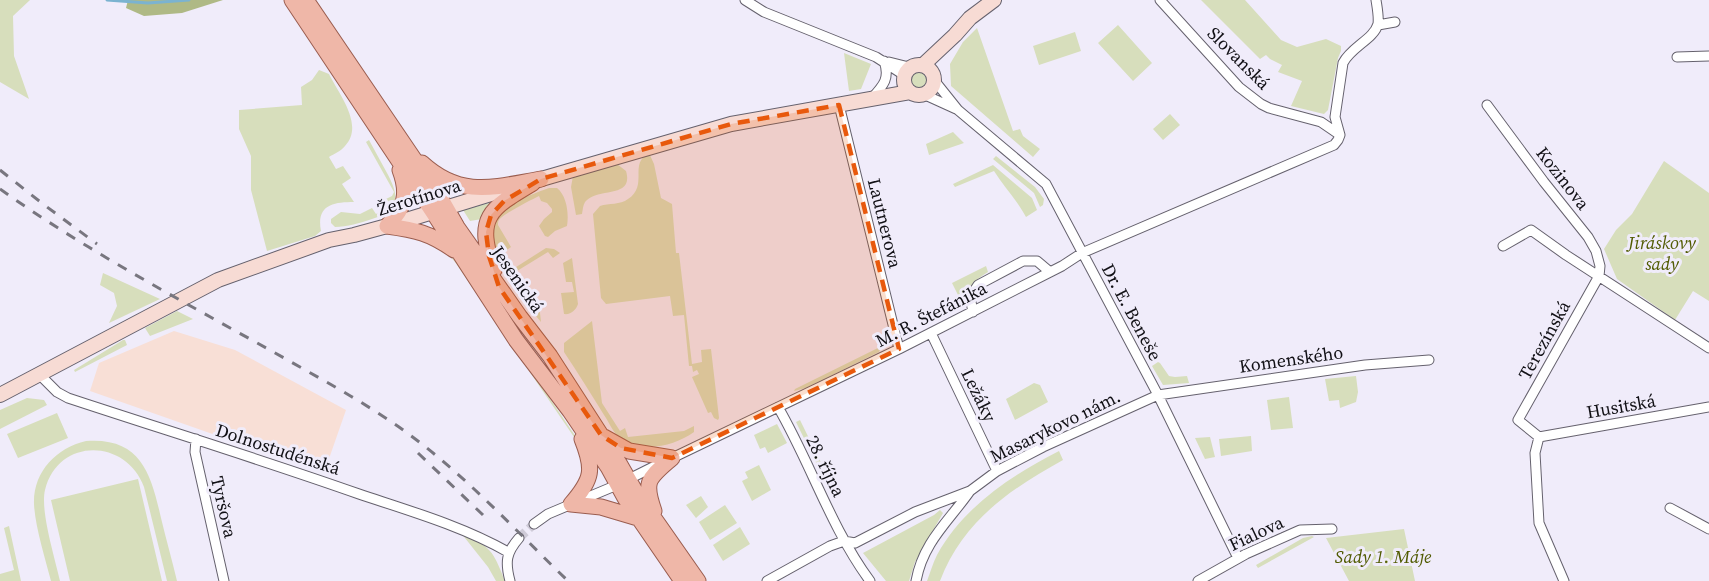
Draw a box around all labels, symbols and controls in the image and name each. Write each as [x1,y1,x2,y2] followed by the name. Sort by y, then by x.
[1202,21,1277,96] street label: Slovanská
[1530,141,1596,215] street label: Kozinova
[374,172,465,222] street label: Žerotínova
[862,176,908,271] street label: Lautnerova
[1625,230,1696,276] park label: Jiráskovy sady
[485,240,551,318] street label: Jesenická
[1096,259,1168,365] street label: Dr. E. Beneše
[871,275,992,353] street label: M. R. Štefánika
[1512,295,1576,384] street label: Terezínská
[1237,339,1345,379] street label: Komenského
[955,364,1003,427] street label: Ležáky
[986,384,1124,468] street label: Masarykovo nám.
[1584,387,1658,424] street label: Husitská
[213,417,344,481] street label: Dolnostudénská
[800,431,852,502] street label: 28. října
[205,474,243,541] street label: Tyršova
[1224,509,1288,557] street label: Fialova
[1335,544,1432,569] park label: Sady 1. Máje

